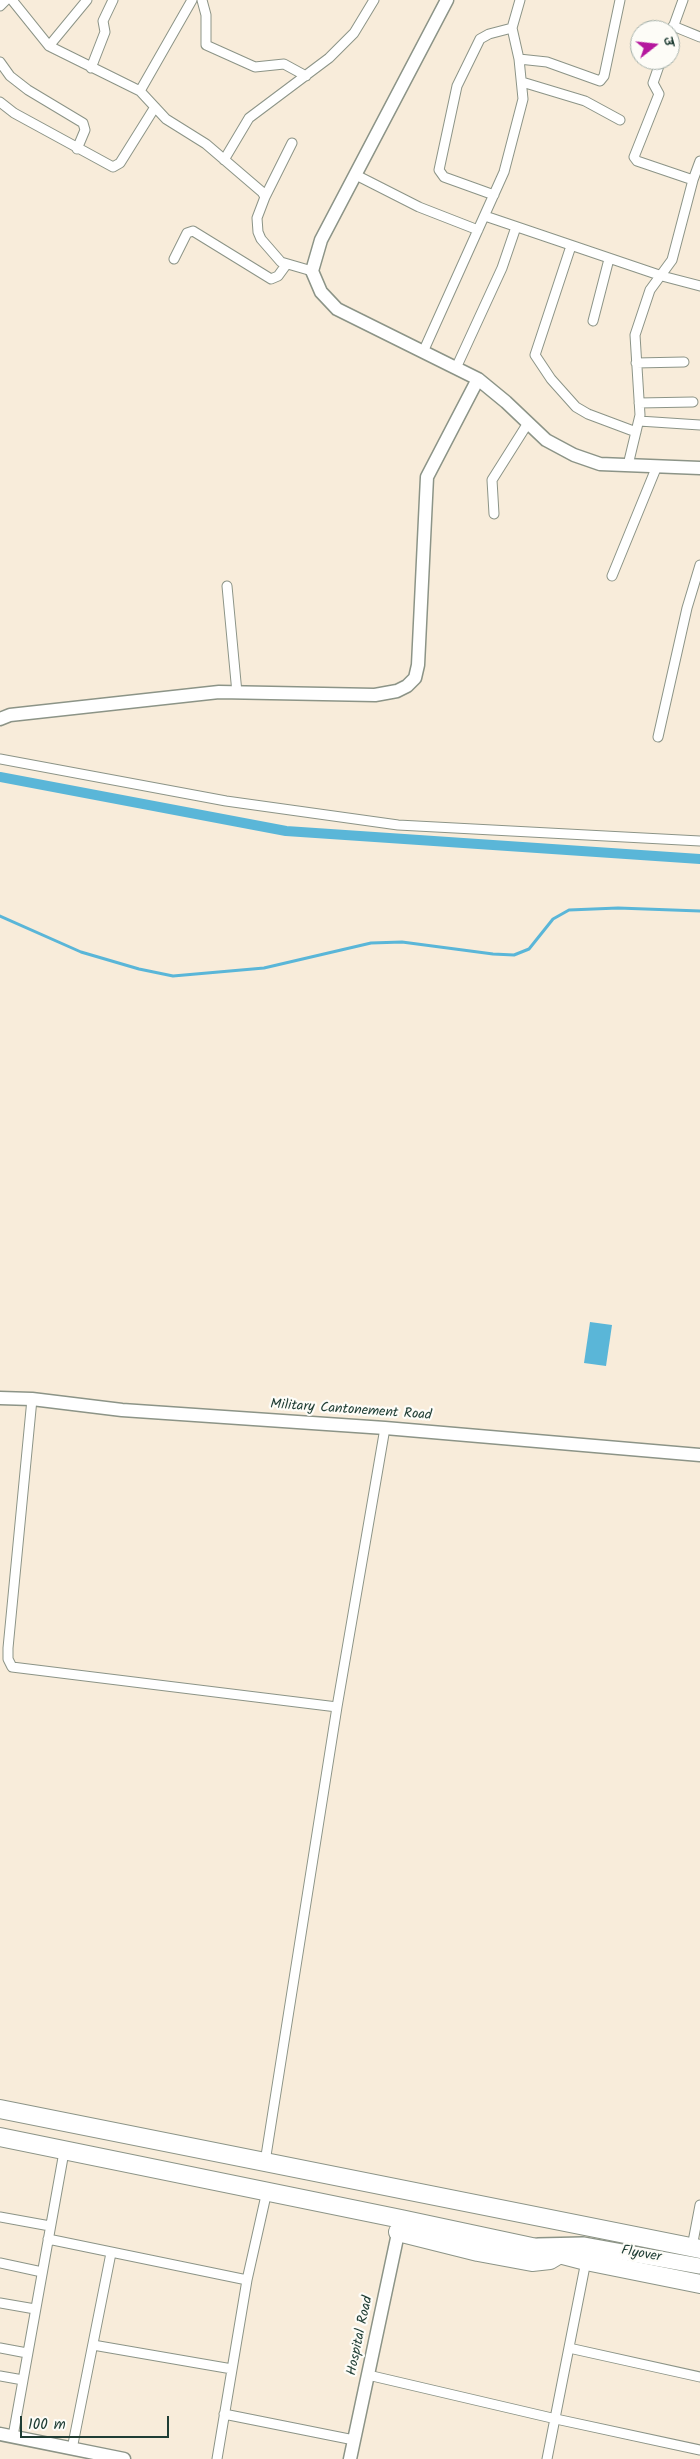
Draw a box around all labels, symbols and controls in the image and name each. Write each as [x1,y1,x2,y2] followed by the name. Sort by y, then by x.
[630,20,680,70] north arrow
[657,34,680,48] text: उ
[270,1397,432,1425] street label: Military Cantonement Road
[620,2243,662,2267] street label: Flyover
[344,2295,378,2377] street label: Hospital Road
[22,2406,171,2438] scale bar
[28,2413,66,2437] text: 100 m

